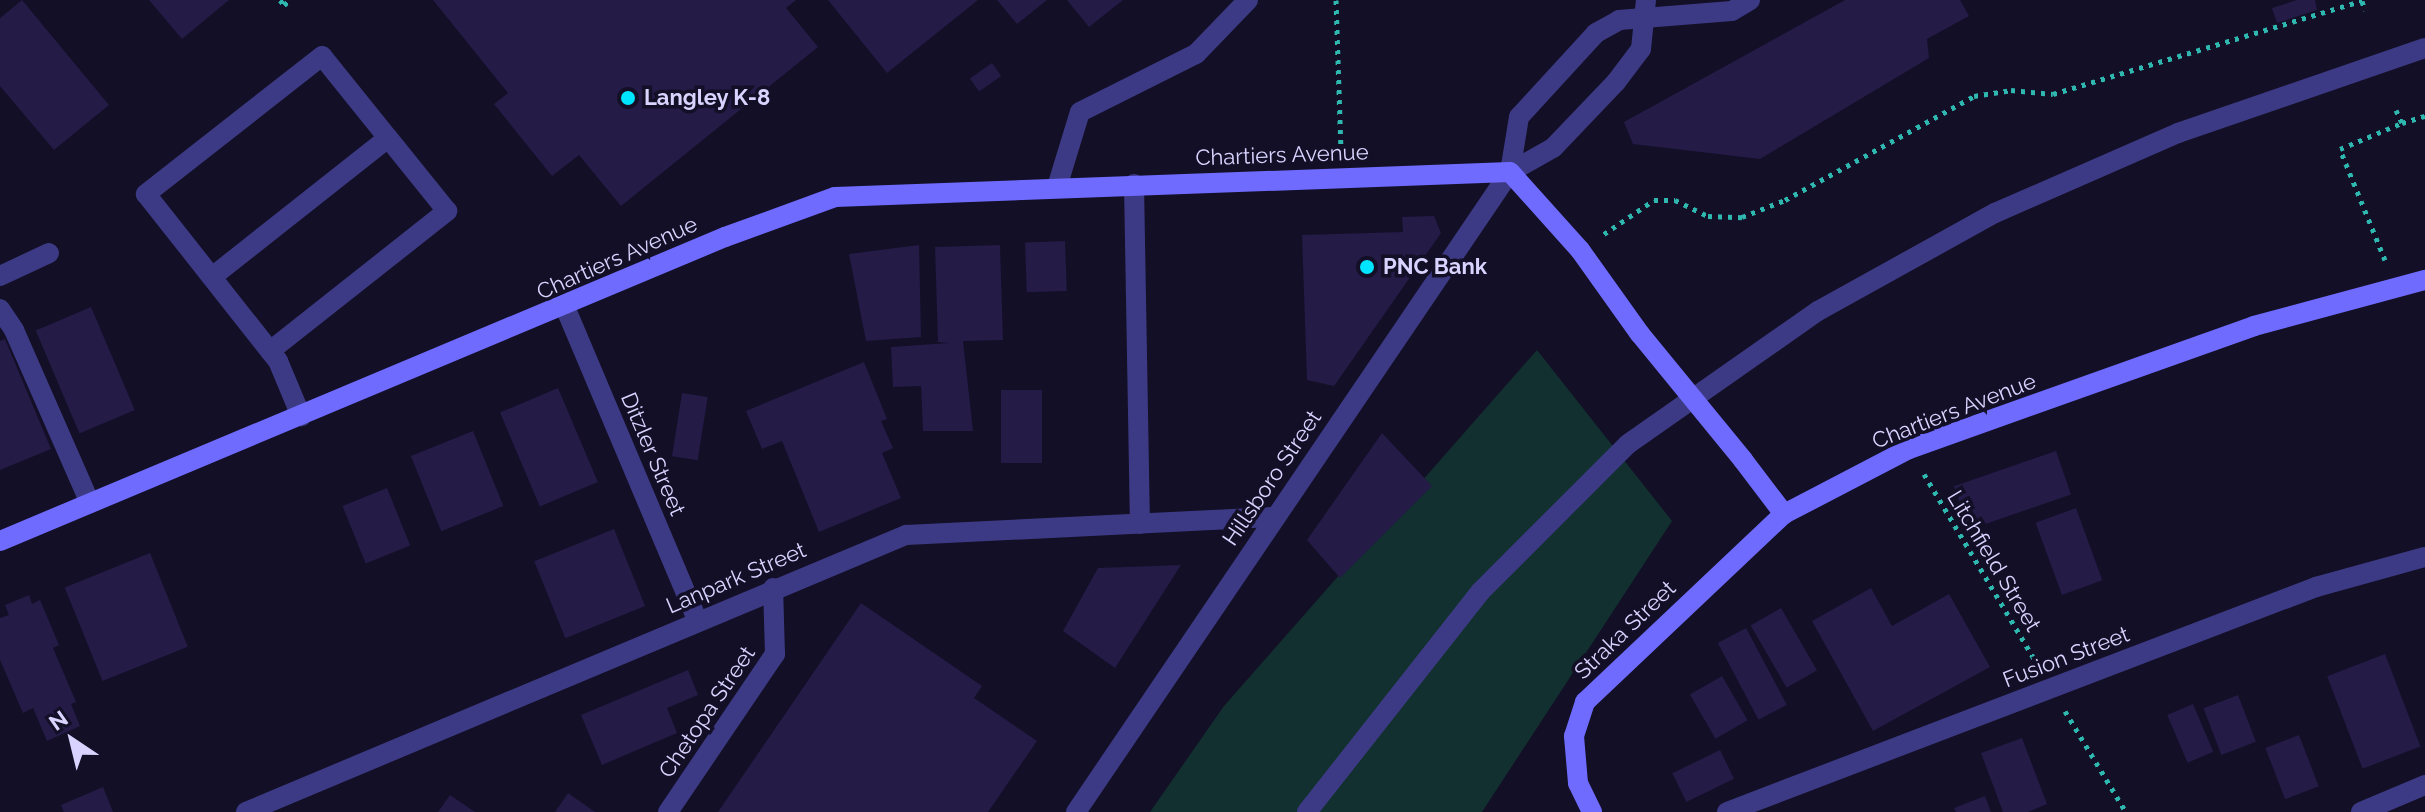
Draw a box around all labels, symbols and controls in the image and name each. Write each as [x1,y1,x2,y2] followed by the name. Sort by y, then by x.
[644,85,771,111] place label: Langley K-8
[619,89,637,107] marker: Langley K-8
[1195,139,1369,171] street label: Chartiers Avenue
[532,211,702,305] street label: Chartiers Avenue
[1383,254,1487,280] place label: PNC Bank
[1358,258,1376,276] marker: PNC Bank
[1868,368,2040,454] street label: Chartiers Avenue
[615,388,691,520] street label: Ditzler Street
[1217,405,1327,551] street label: Hillsboro Street
[1942,486,2046,636] street label: Litchfield Street
[662,537,810,619] street label: Lanpark Street
[1569,575,1681,685] street label: Straka Street
[1999,621,2133,693] street label: Fusion Street
[653,641,761,783] street label: Chetopa Street
[32,700,112,780] north arrow
[44,705,73,736] text: N

